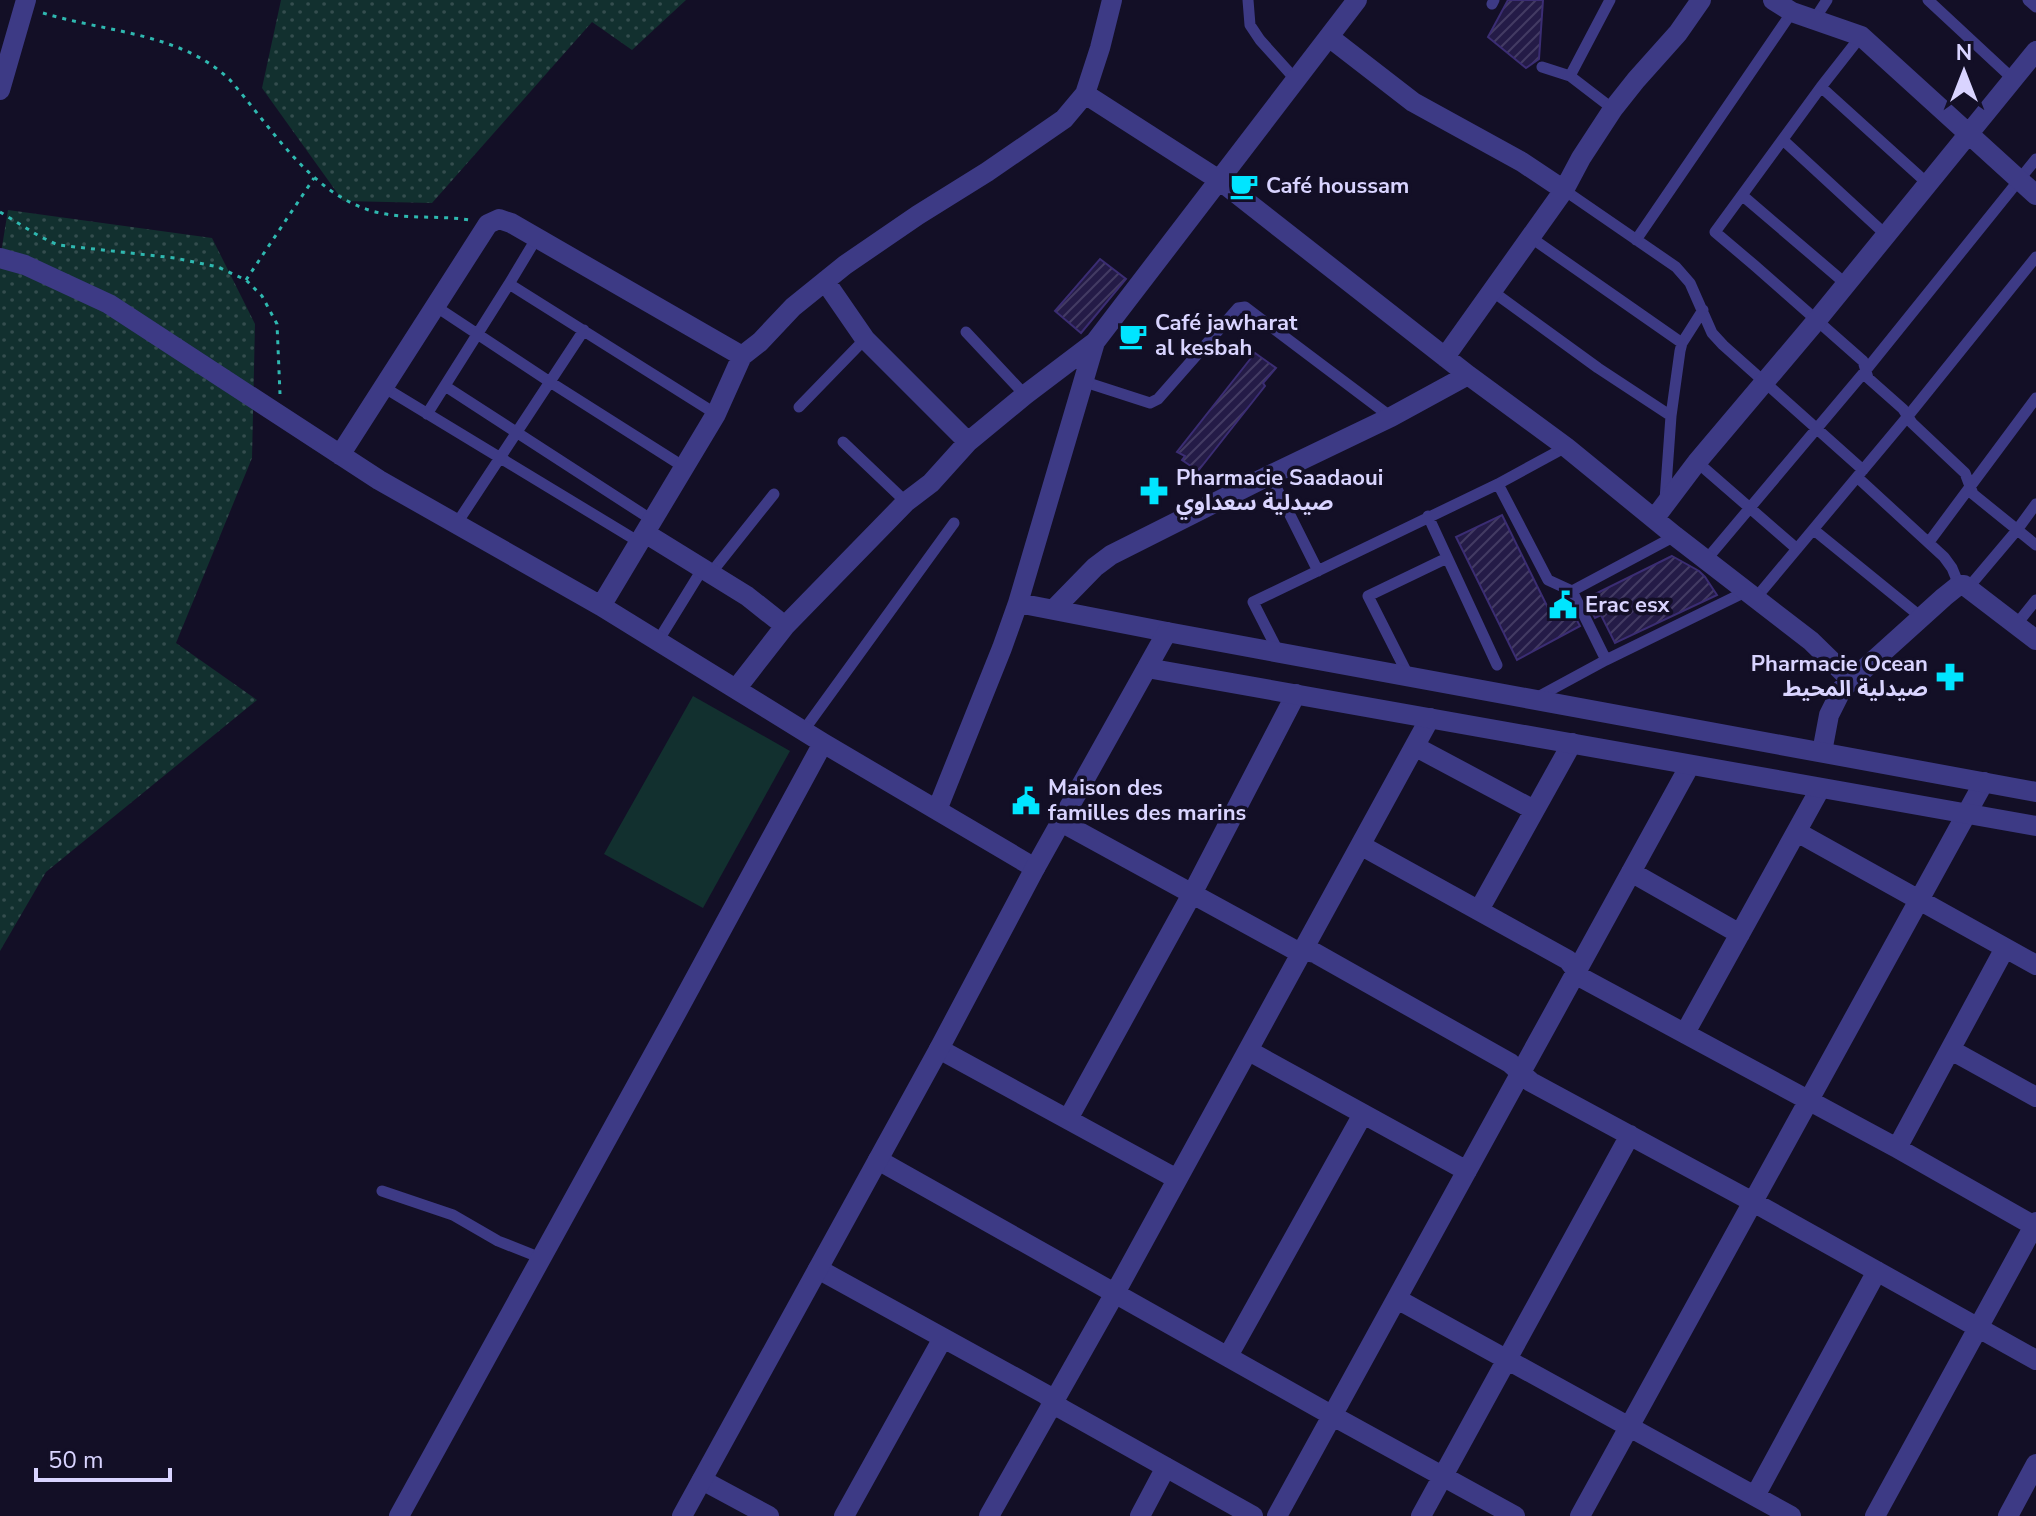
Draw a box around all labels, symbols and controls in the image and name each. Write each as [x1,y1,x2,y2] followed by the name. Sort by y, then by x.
[1924,32,2004,112] north arrow
[1956,38,1972,68] text: N
[1229,171,1259,201] cafe icon: Café houssam
[1266,171,1409,201] place label: Café houssam
[1155,308,1298,363] place label: Café jawharat al kesbah
[1118,321,1148,351] cafe icon: Café jawharat al kesbah
[1176,463,1383,520] place label: Pharmacie Saadaoui صيدلية سعداوي
[1139,476,1169,506] pharmacy icon: Pharmacie Saadaoui صيدلية سعداوي
[1548,590,1578,620] public building icon: Erac esx
[1585,590,1671,620] place label: Erac esx
[1751,649,1928,704] place label: Pharmacie Ocean صيدلية المحيط
[1935,662,1965,692] pharmacy icon: Pharmacie Ocean صيدلية المحيط
[1048,773,1246,828] place label: Maison des familles des marins
[1011,786,1041,816] public building icon: Maison des familles des marins
[36,1432,170,1482] scale bar
[48,1444,104,1476] text: 50 m

